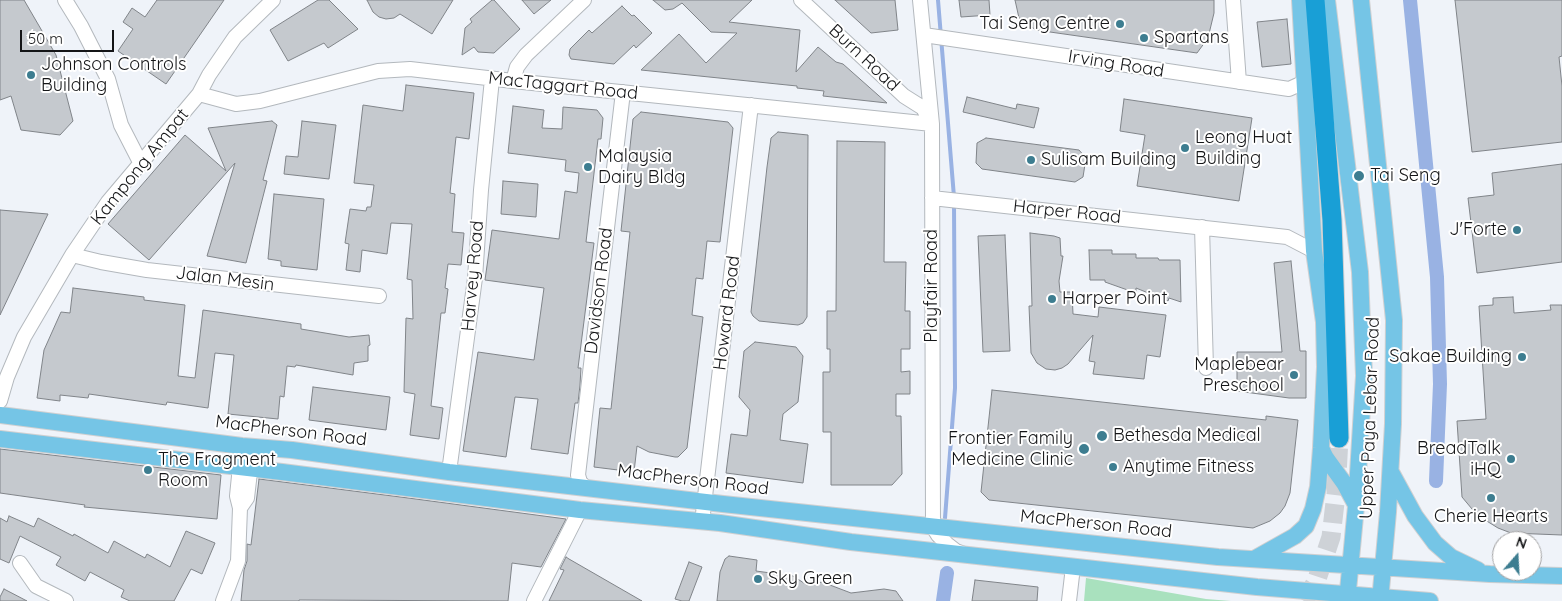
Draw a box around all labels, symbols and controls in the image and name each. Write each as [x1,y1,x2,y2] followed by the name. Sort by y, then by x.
[979,13,1110,35] place label: Tai Seng Centre
[1114,18,1126,30] marker: Tai Seng Centre
[22,20,116,52] scale bar
[824,20,904,96] street label: Burn Road
[1154,27,1229,49] place label: Spartans
[28,29,63,48] text: 50 m
[1138,32,1150,44] marker: Spartans
[1066,46,1166,82] street label: Irving Road
[41,54,187,96] place label: Johnson Controls Building
[487,67,639,105] street label: MacTaggart Road
[25,69,37,81] marker: Johnson Controls Building
[86,104,194,230] street label: Kampong Ampat
[1195,127,1292,170] place label: Leong Huat Building
[1179,142,1191,154] marker: Leong Huat Building
[598,146,686,188] place label: Malaysia Dairy Bldg
[1041,149,1176,171] place label: Sulisam Building
[1025,154,1037,166] marker: Sulisam Building
[582,161,594,173] marker: Malaysia Dairy Bldg
[1370,165,1441,187] place label: Tai Seng
[1352,169,1366,183] marker: Tai Seng
[1012,196,1122,228] street label: Harper Road
[1449,219,1507,241] place label: J'Forte
[457,220,489,332] street label: Harvey Road
[1511,224,1523,236] marker: J'Forte
[581,227,617,355] street label: Davidson Road
[921,229,943,343] street label: Playfair Road
[709,254,745,372] street label: Howard Road
[174,262,276,296] street label: Jalan Mesin
[1062,288,1167,310] place label: Harper Point
[1046,293,1058,305] marker: Harper Point
[1356,317,1384,519] street label: Upper Paya Lebar Road
[1389,346,1512,368] place label: Sakae Building
[1516,351,1528,363] marker: Sakae Building
[1194,354,1284,396] place label: Maplebear Preschool
[1288,369,1300,381] marker: Maplebear Preschool
[214,411,368,451] street label: MacPherson Road
[1113,425,1261,447] place label: Bethesda Medical
[948,428,1073,470] place label: Frontier Family Medicine Clinic
[1095,429,1109,443] marker: Bethesda Medical
[1417,438,1501,480] place label: BreadTalk iHQ
[1077,442,1091,456] marker: Frontier Family Medicine Clinic
[158,449,276,492] place label: The Fragment Room
[1505,453,1517,465] marker: BreadTalk iHQ
[1123,456,1254,478] place label: Anytime Fitness
[616,460,770,500] street label: MacPherson Road
[1107,461,1119,473] marker: Anytime Fitness
[142,464,154,476] marker: The Fragment Room
[1485,492,1497,504] marker: Cherie Hearts
[1019,505,1173,543] street label: MacPherson Road
[1434,506,1548,528] place label: Cherie Hearts
[1492,531,1542,581] north arrow
[1514,533,1529,553] text: N
[768,568,853,590] place label: Sky Green
[752,573,764,585] marker: Sky Green

